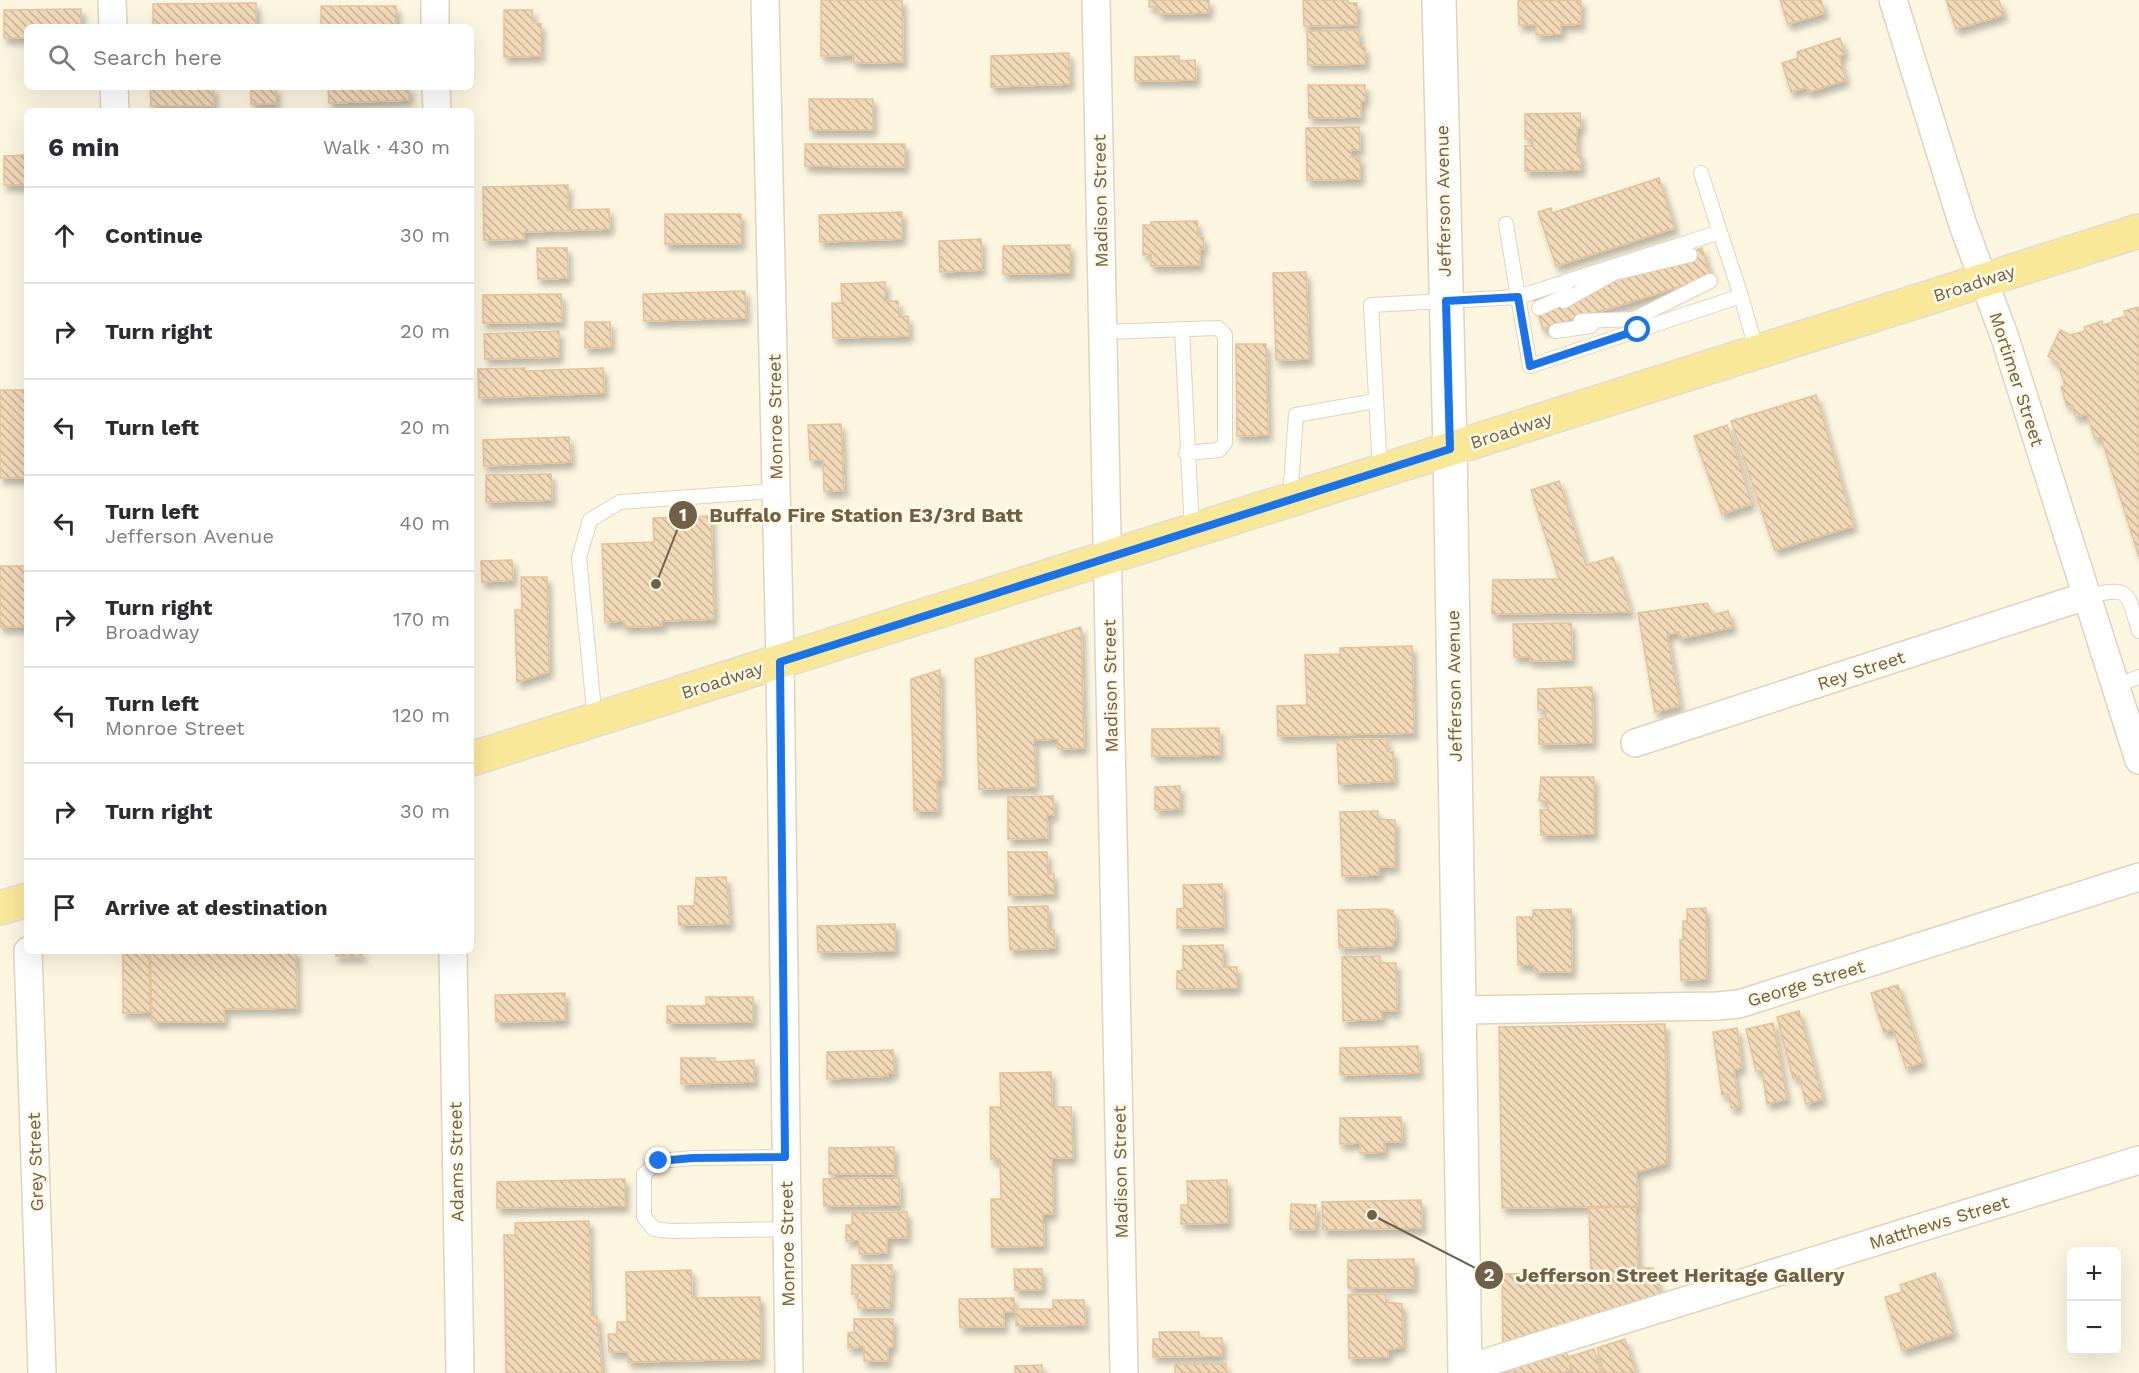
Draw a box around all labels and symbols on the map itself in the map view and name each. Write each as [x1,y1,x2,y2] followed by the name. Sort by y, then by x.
[1431,125,1455,277] street label: Jefferson Avenue
[1088,134,1112,268] street label: Madison Street
[1930,260,2018,306] street label: Broadway
[1985,309,2049,449] street label: Mortimer Street
[1624,316,1650,342] route start
[763,354,787,480] street label: Monroe Street
[1467,407,1555,453] street label: Broadway
[668,496,1035,534] callout: Buffalo Fire Station E3/3rd Batt
[709,503,1023,527] text: Buffalo Fire Station E3/3rd Batt
[679,504,687,525] text: 1
[1442,610,1466,762] street label: Jefferson Avenue
[1098,619,1122,753] street label: Madison Street
[1815,646,1908,694] street label: Rey Street
[678,657,766,703] street label: Broadway
[1745,955,1868,1011] street label: George Street
[444,1101,468,1222] street label: Adams Street
[1108,1105,1132,1239] street label: Madison Street
[23,1112,47,1212] street label: Grey Street
[645,1147,671,1173] route end
[775,1181,799,1307] street label: Monroe Street
[1867,1191,2012,1253] street label: Matthews Street
[1474,1256,1856,1294] callout: Jefferson Street Heritage Gallery
[1516,1263,1845,1287] text: Jefferson Street Heritage Gallery
[1484,1264,1494,1285] text: 2

